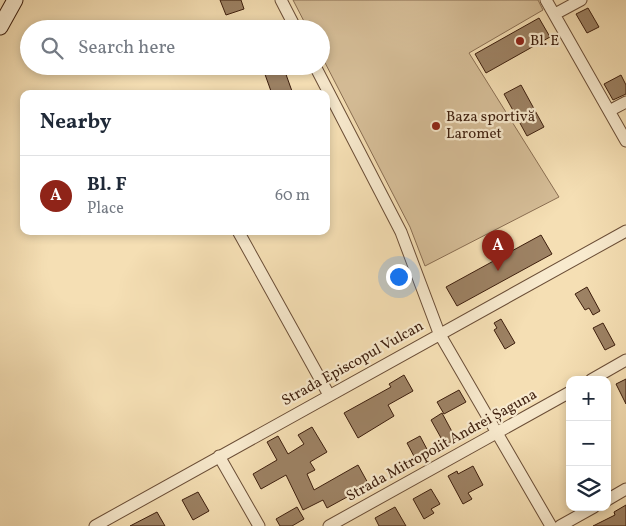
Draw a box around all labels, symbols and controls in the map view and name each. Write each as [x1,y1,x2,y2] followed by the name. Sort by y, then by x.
[20,20,330,75] search box
[530,31,559,52] place label: Bl. E
[38,34,66,62] icon: search
[78,35,175,61] text: Search here
[514,35,526,47] marker: Bl. E
[446,107,535,145] place label: Baza sportivă Laromet
[40,108,111,137] text: Nearby
[430,120,442,132] marker: Baza sportivă Laromet
[87,172,127,198] text: Bl. F
[50,185,62,207] text: A
[275,185,310,207] text: 60 m
[87,198,124,220] text: Place
[482,230,514,271] pin: A
[386,264,412,290] your location
[278,316,428,412] street label: Strada Episcopul Vulcan
[566,376,611,511] map controls
[566,376,611,421] button: +
[343,385,541,507] street label: Strada Mitropolit Andrei Șaguna
[566,421,611,466] button: −
[566,466,611,511] button: layers

